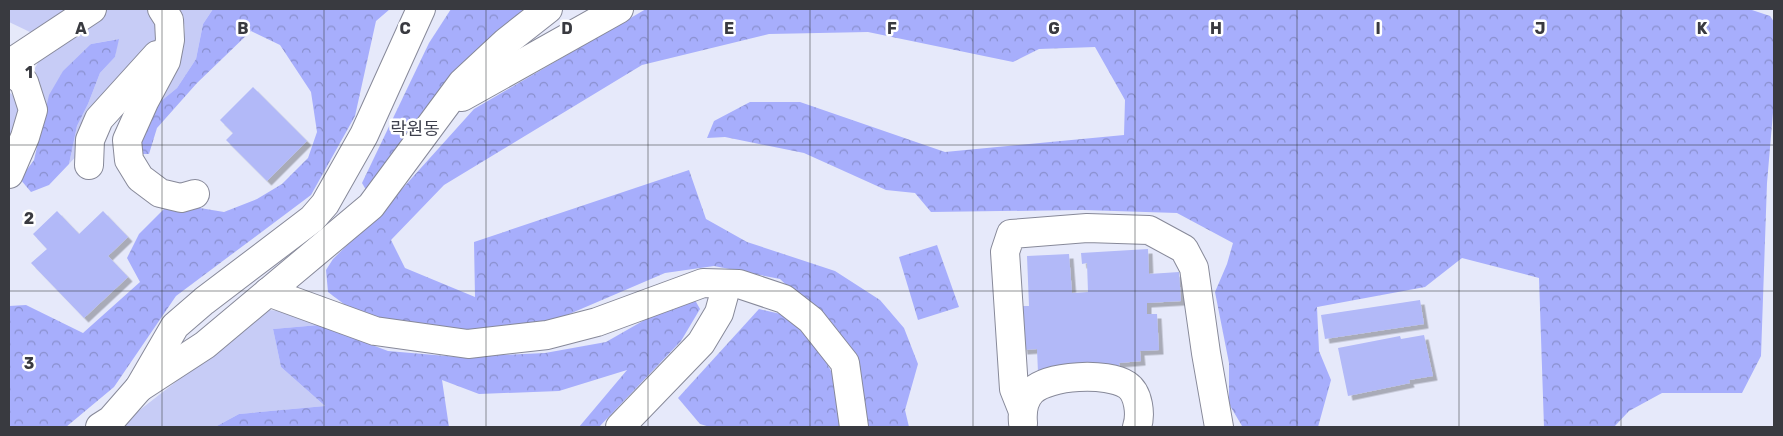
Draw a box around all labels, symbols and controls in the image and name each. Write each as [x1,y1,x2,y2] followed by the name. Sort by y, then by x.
[75,19,87,38] text: A
[237,19,249,38] text: B
[399,19,411,38] text: C
[561,19,573,38] text: D
[724,19,734,38] text: E
[887,19,897,38] text: F
[1048,19,1060,38] text: G
[1210,19,1222,38] text: H
[1375,19,1381,38] text: I
[1535,19,1545,38] text: J
[1697,19,1708,38] text: K
[25,63,33,82] text: 1
[390,118,440,140] district label: 락원동
[24,209,34,228] text: 2
[24,354,34,373] text: 3

